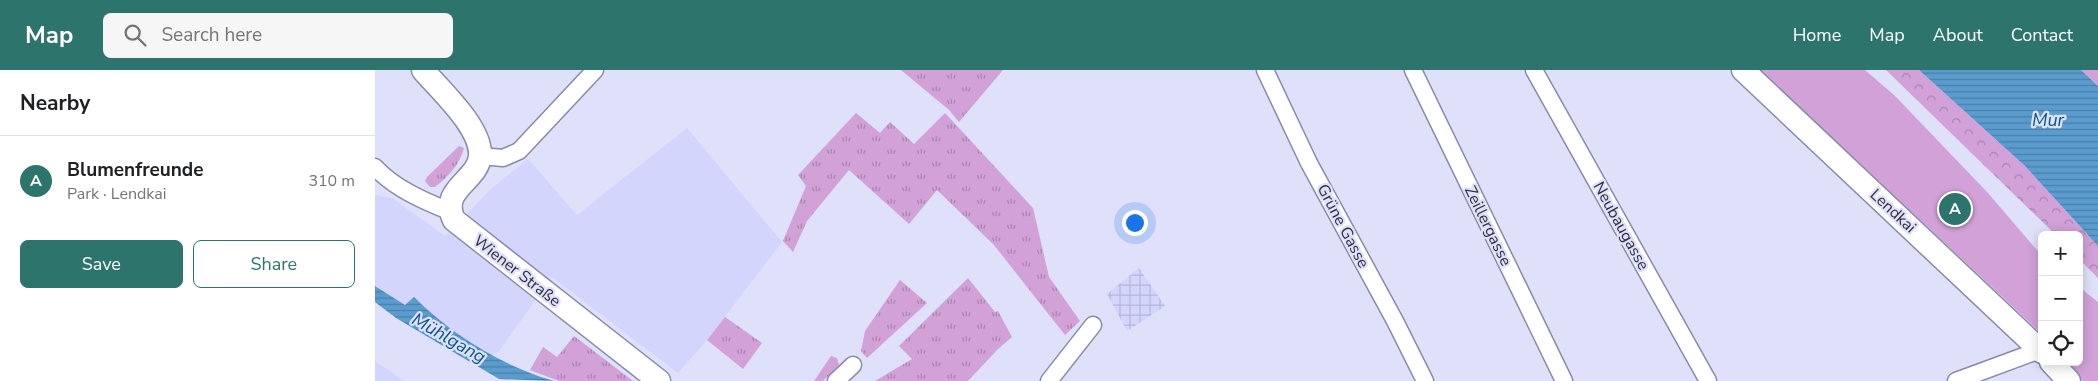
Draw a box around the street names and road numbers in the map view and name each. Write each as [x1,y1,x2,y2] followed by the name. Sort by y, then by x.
[1588,178,1654,274] street label: Neubaugasse
[1312,180,1374,272] street label: Grüne Gasse
[1459,182,1517,270] street label: Zeillergasse
[1865,184,1921,238] street label: Lendkai
[469,230,565,312] street label: Wiener Straße

